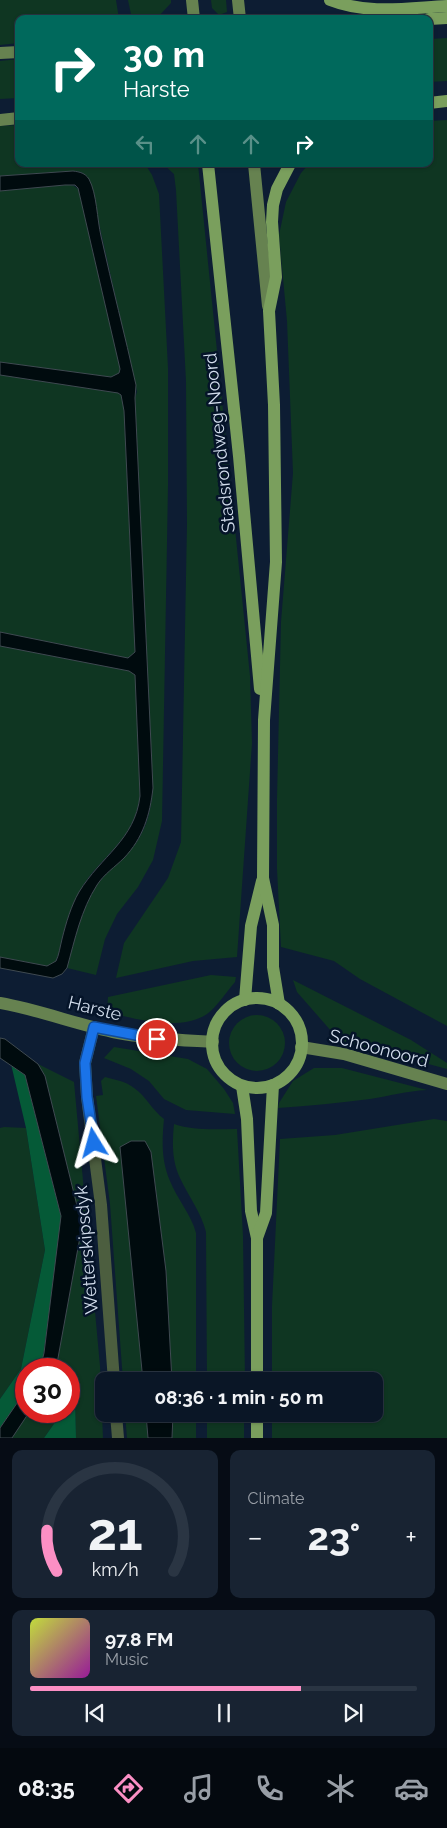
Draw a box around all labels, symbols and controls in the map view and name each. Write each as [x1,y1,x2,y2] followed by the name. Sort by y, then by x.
[123,34,205,75] text: 30 m
[40,35,105,100] icon: right
[123,76,190,102] text: Harste
[131,130,159,158] icon: left
[184,130,212,158] icon: ahead
[237,130,265,158] icon: ahead
[290,130,318,158] icon: right
[199,352,239,534] street label: Stadsrondweg-Noord
[66,991,124,1025] street label: Harste
[136,1018,178,1060] pin
[143,1025,171,1053] icon: arrive
[327,1025,431,1071] street label: Schoonoord
[67,1116,119,1168] position arrow
[70,1184,102,1315] street label: Wetterskipsdyk
[15,1358,80,1423] speed limit sign: 30
[154,1386,324,1408] text: 08:36 · 1 min · 50 m
[248,1489,304,1508] text: Climate
[87,1501,142,1562] text: 21
[308,1514,360,1559] text: 23°
[248,1521,263,1554] text: −
[405,1521,417,1554] text: +
[91,1559,138,1580] text: km/h
[105,1628,173,1650] text: 97.8 FM
[105,1650,149,1669] text: Music
[81,1699,109,1727] icon: previous
[210,1699,238,1727] icon: pause
[339,1699,367,1727] icon: next
[111,1771,146,1806] icon: directions
[181,1771,216,1806] icon: music
[252,1771,287,1806] icon: phone
[323,1771,358,1806] icon: climate
[394,1771,429,1806] icon: car
[18,1775,75,1801] text: 08:35

